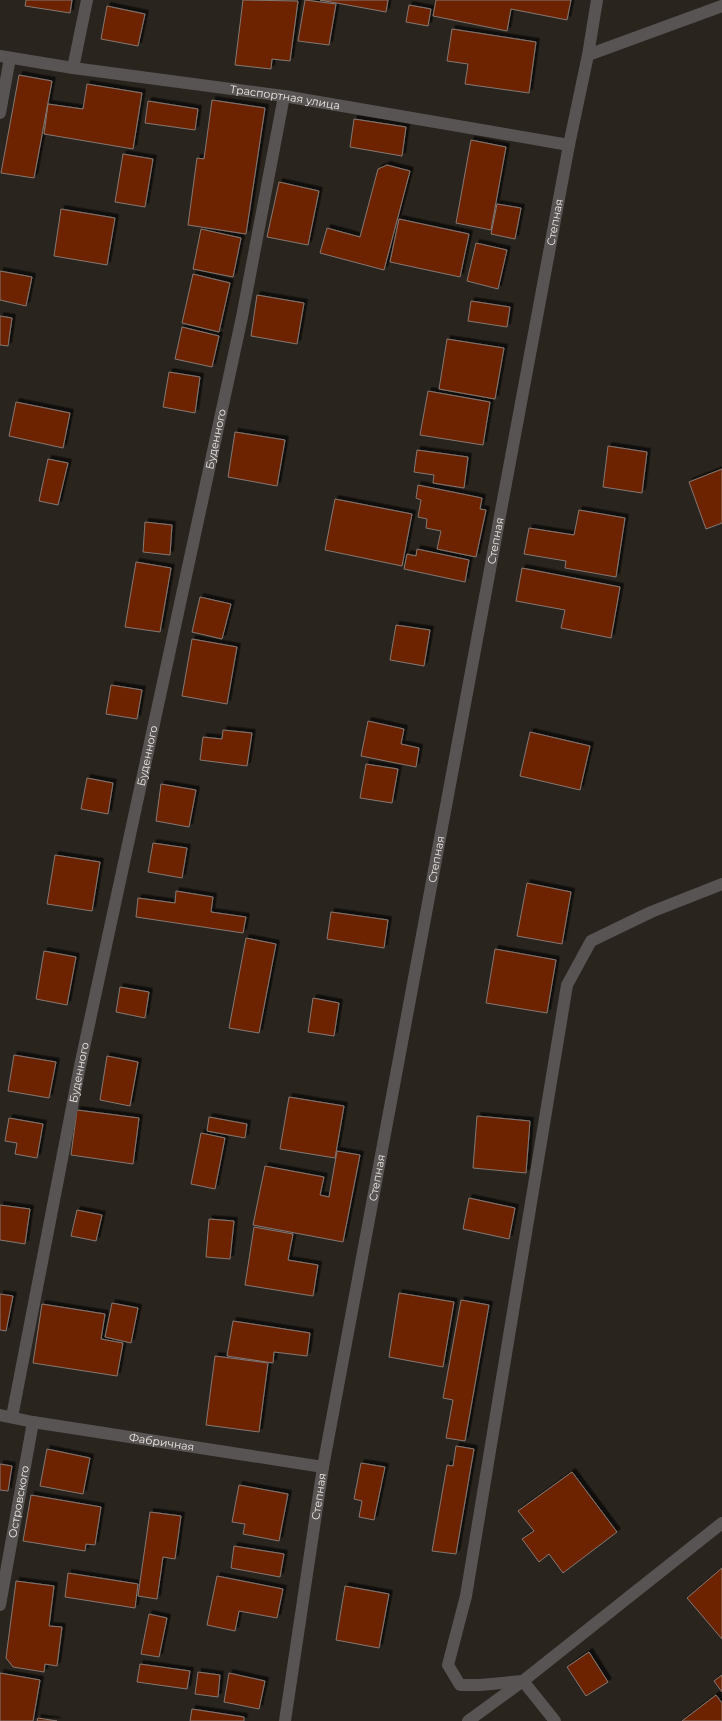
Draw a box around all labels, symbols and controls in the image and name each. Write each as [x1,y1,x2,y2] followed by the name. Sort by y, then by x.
[229,82,341,113] street label: Траспортная улица
[543,198,566,247] street label: Степная
[202,407,229,471] street label: Буденного
[484,516,507,565] street label: Степная
[134,724,160,787] street label: Буденного
[425,835,447,884] street label: Степная
[66,1041,92,1104] street label: Буденного
[366,1153,388,1202] street label: Степная
[128,1430,195,1454] street label: Фабричная
[5,1464,32,1539] street label: Островского
[308,1472,329,1521] street label: Степная

